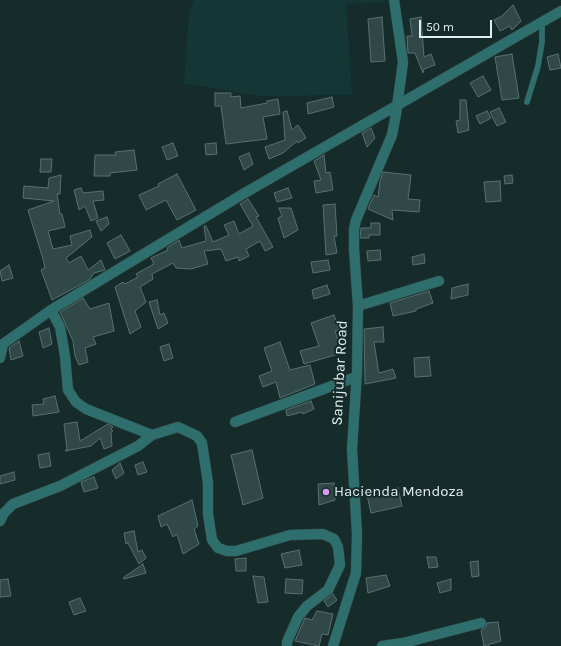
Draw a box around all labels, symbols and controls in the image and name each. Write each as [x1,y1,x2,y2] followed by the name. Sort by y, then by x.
[421,12,494,38] scale bar
[426,20,454,34] text: 50 m
[328,320,352,426] street label: Sanijubar Road
[334,483,464,501] place label: Hacienda Mendoza
[321,487,331,497] marker: Hacienda Mendoza

